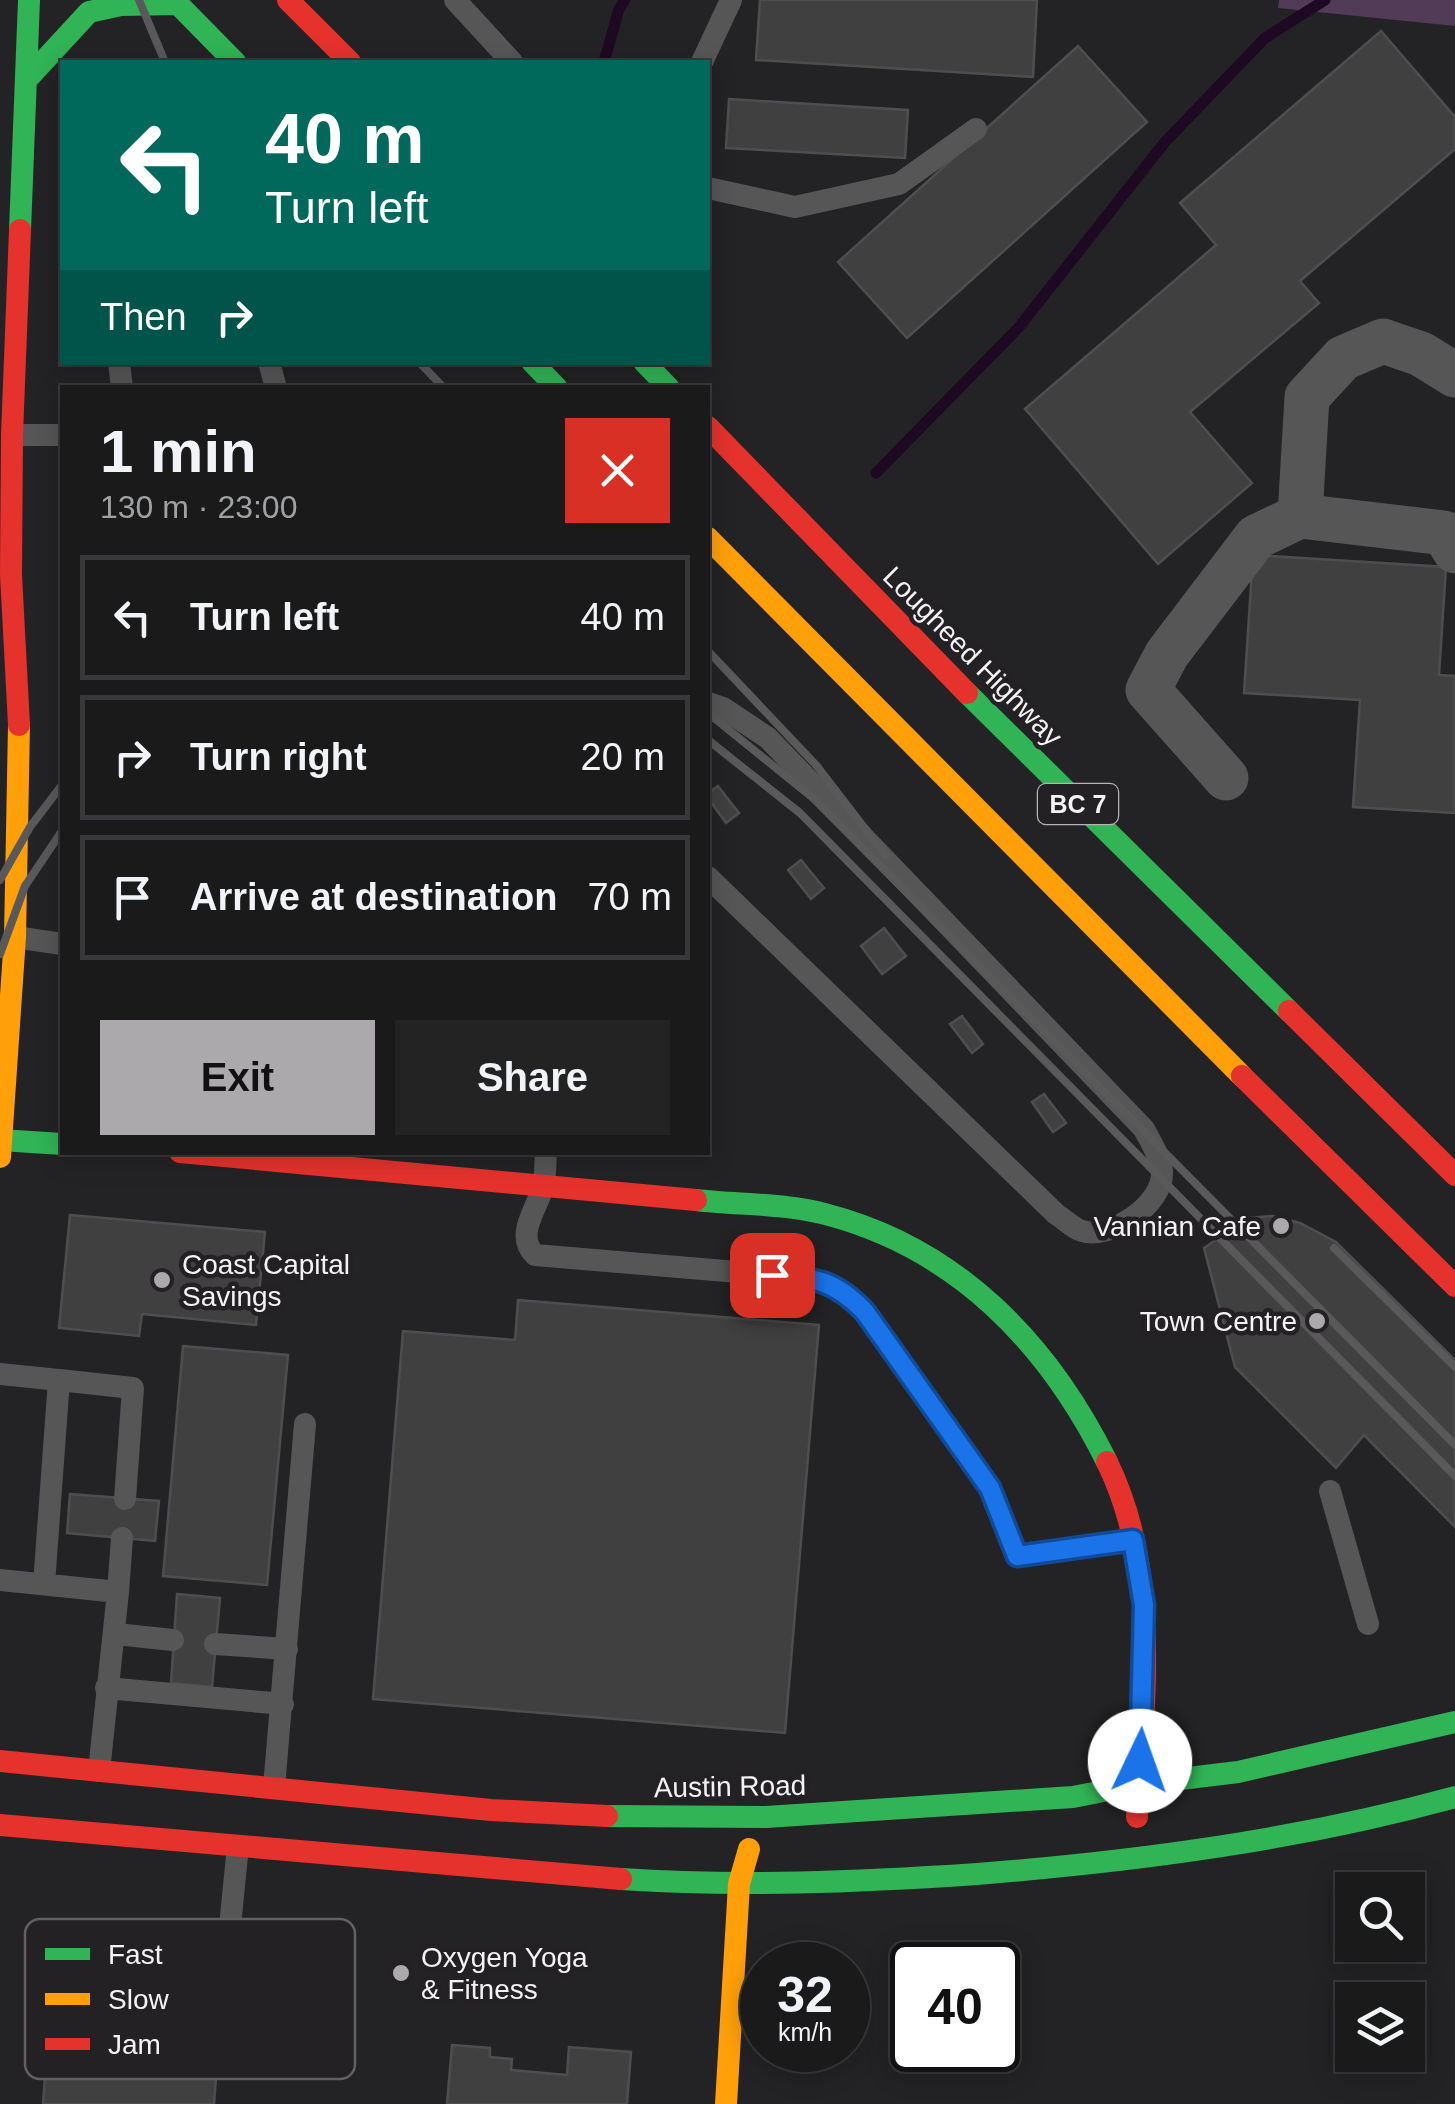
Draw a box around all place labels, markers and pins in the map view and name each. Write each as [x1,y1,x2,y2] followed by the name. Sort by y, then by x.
[1093,1211,1261,1242] place label: Vannian Cafe
[1270,1215,1292,1237] marker: Vannian Cafe
[730,1233,815,1318] pin
[182,1249,350,1312] place label: Coast Capital Savings
[151,1269,173,1291] marker: Coast Capital Savings
[1140,1306,1297,1337] place label: Town Centre
[1306,1310,1328,1332] marker: Town Centre
[421,1942,588,2005] place label: Oxygen Yoga & Fitness
[390,1962,412,1984] marker: Oxygen Yoga & Fitness

